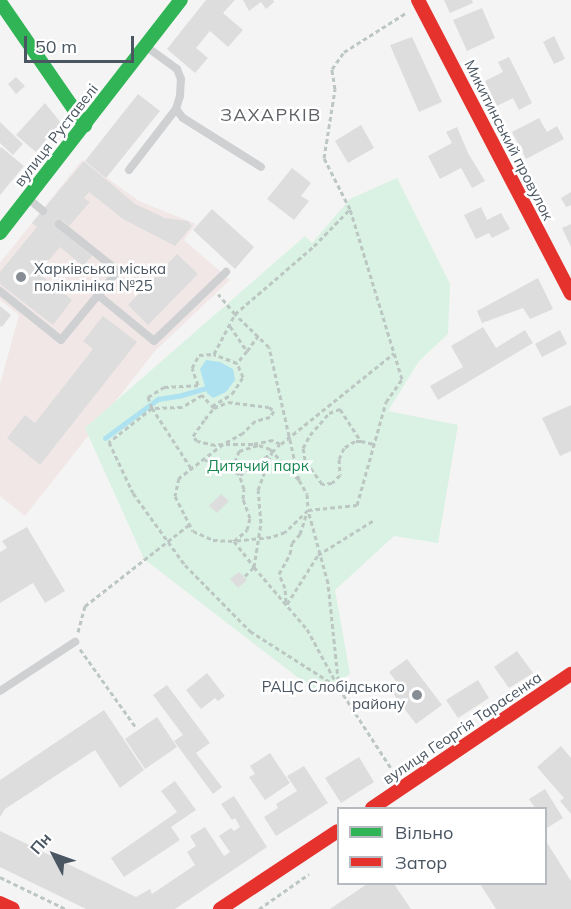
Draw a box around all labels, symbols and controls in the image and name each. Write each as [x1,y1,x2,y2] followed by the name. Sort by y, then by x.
[27,24,136,62] scale bar
[35,35,77,58] text: 50 m
[461,57,557,223] street label: Микитинський провулок
[10,80,102,190] street label: вулиця Руставелі
[220,104,322,126] district label: ЗАХАРКІВ
[34,259,166,294] place label: Харківська міська поліклініка №25
[12,268,30,286] marker: Харківська міська поліклініка №25
[207,457,309,475] park label: Дитячий парк
[379,668,545,788] street label: вулиця Георгія Тарасенка
[262,677,405,712] place label: РАЦС Слобідського району
[410,688,424,702] marker: РАЦС Слобідського району
[337,807,547,885] legend
[395,821,453,844] text: Вільно
[24,825,84,885] north arrow
[26,828,55,858] text: Пн
[395,851,447,874] text: Затор

